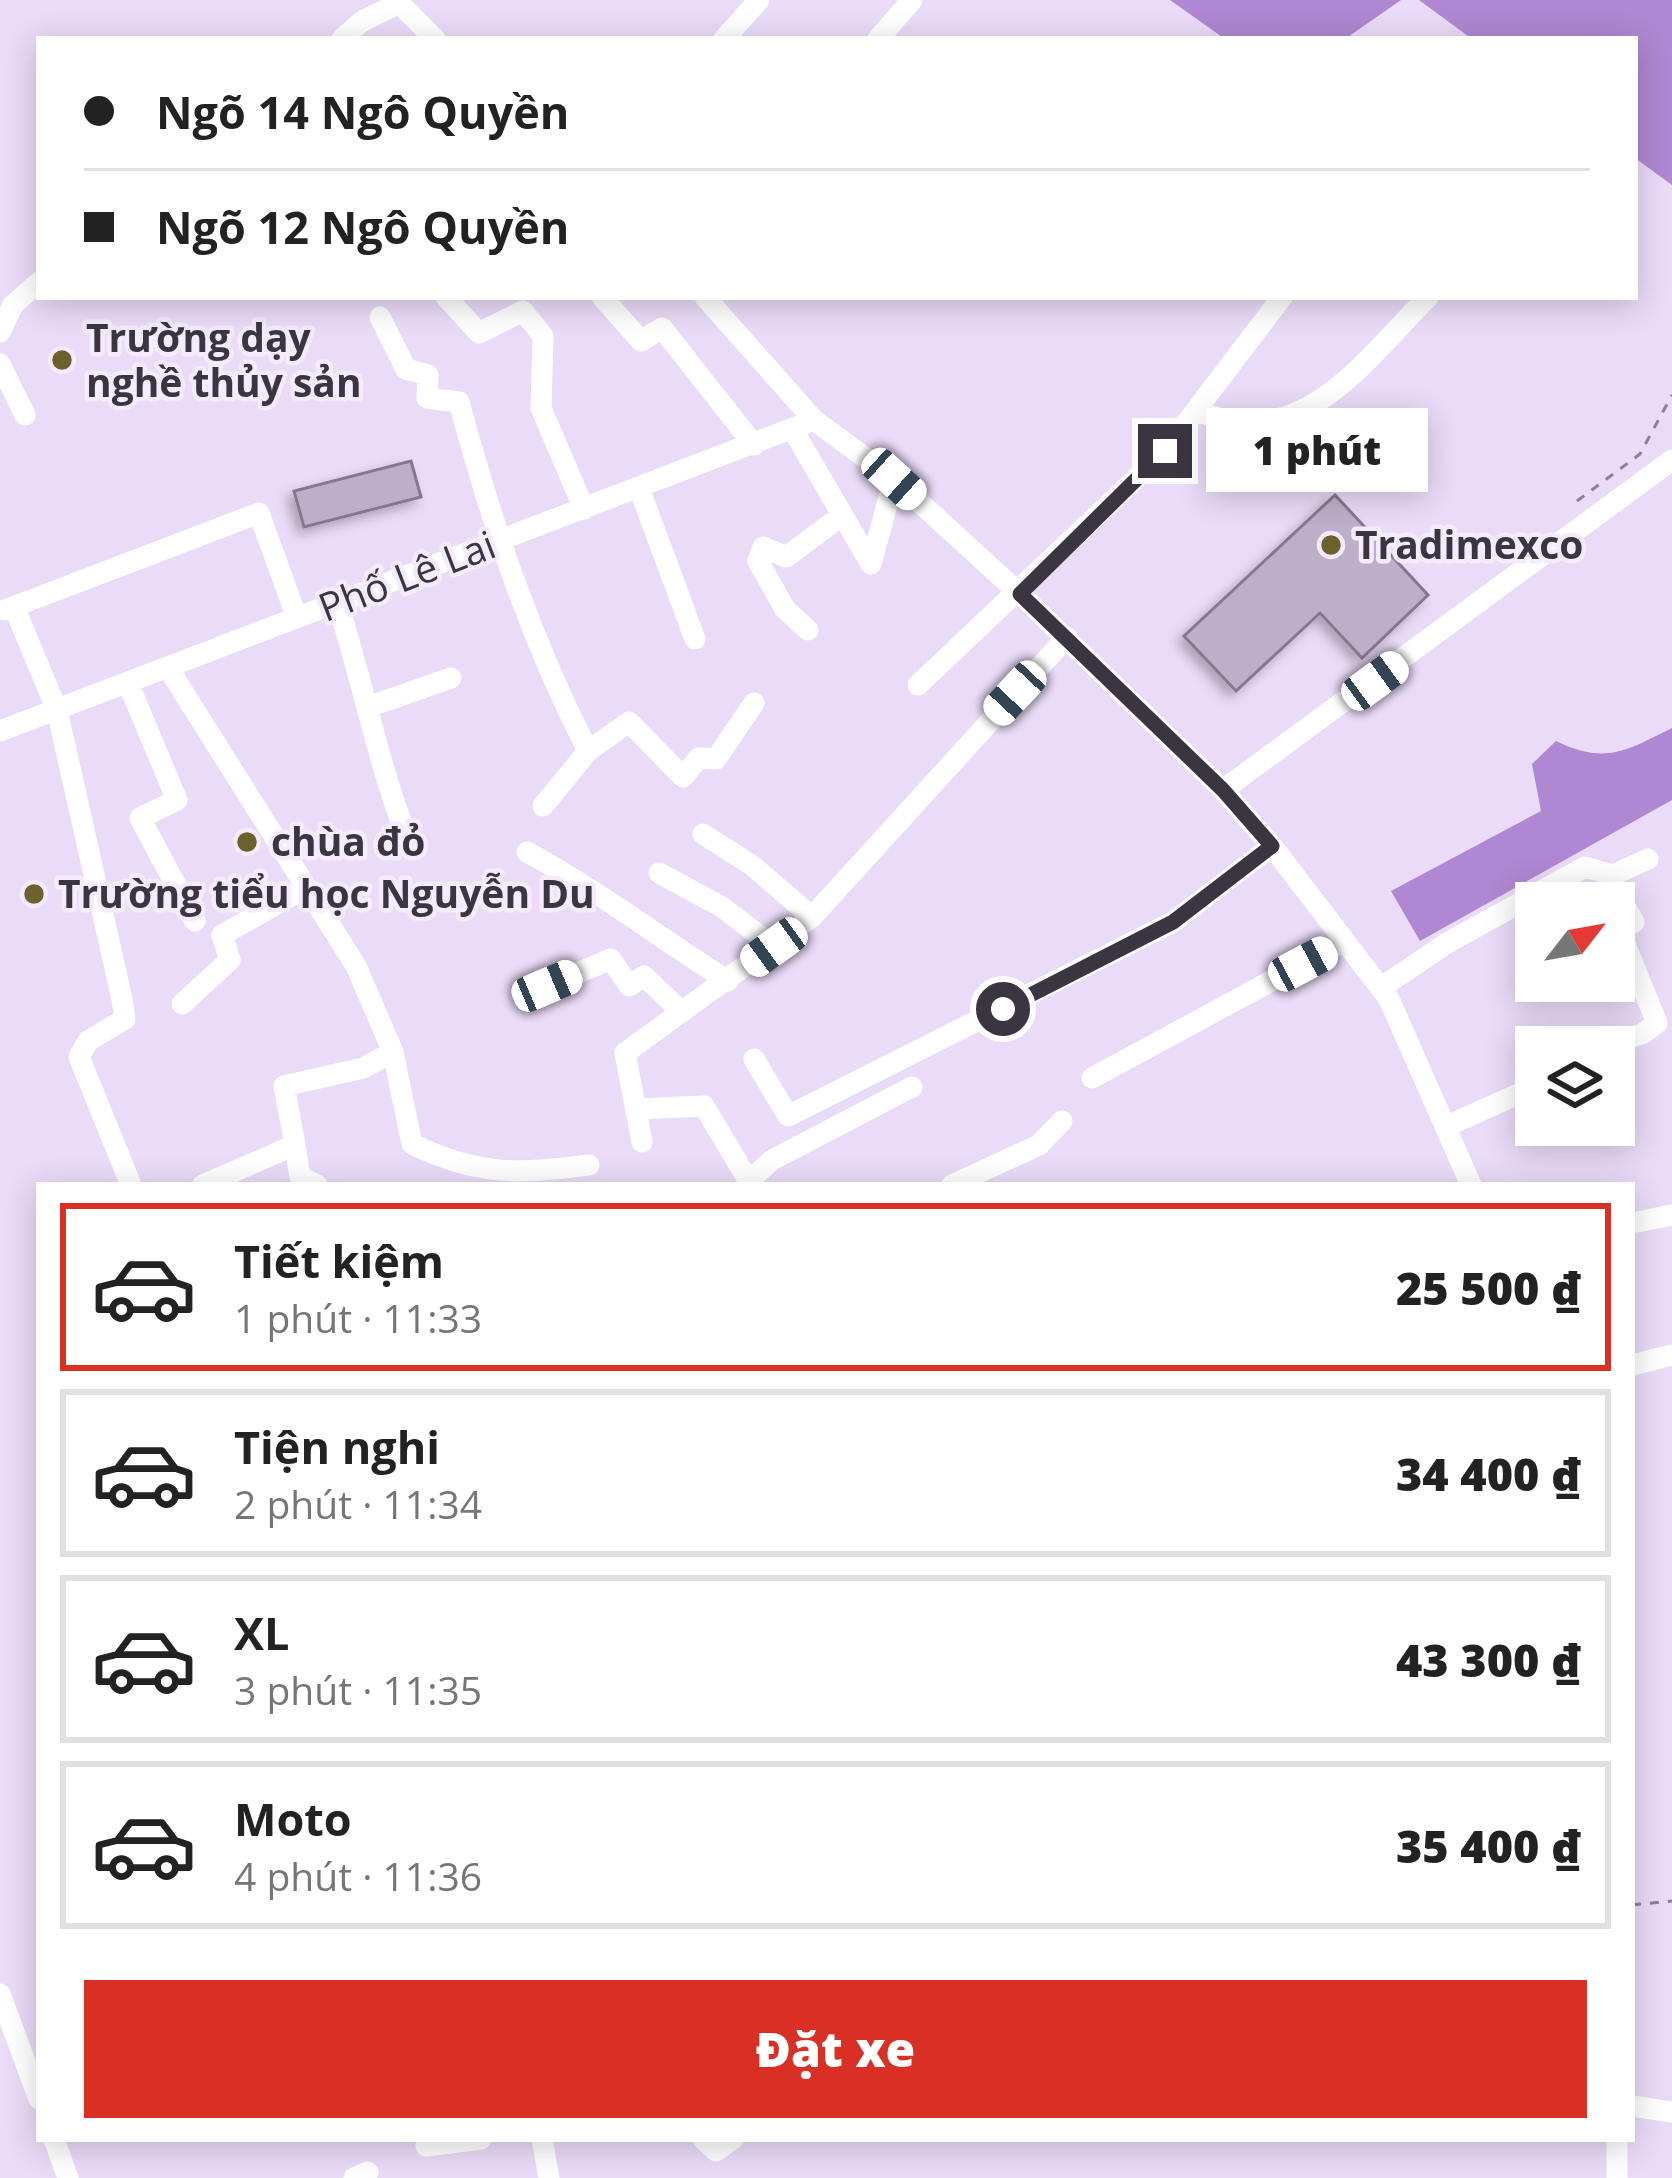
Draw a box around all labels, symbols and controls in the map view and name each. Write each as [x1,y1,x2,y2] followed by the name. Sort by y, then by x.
[156,81,569,142] text: Ngõ 14 Ngô Quyền
[156,196,569,257] text: Ngõ 12 Ngô Quyền
[86,310,362,408] place label: Trường dạy nghề thủy sản
[49,347,75,373] marker: Trường dạy nghề thủy sản
[1207,409,1429,493] callout: 1 phút
[1253,423,1381,476] text: 1 phút
[1138,424,1192,478] route end
[855,442,933,516] car
[311,517,502,633] street label: Phố Lê Lai
[1355,517,1584,570] place label: Tradimexco
[1318,532,1344,558] marker: Tradimexco
[1335,645,1415,717] car
[977,654,1053,732] car
[271,814,425,867] place label: chùa đỏ
[234,829,260,855] marker: chùa đỏ
[58,866,595,919] place label: Trường tiểu học Nguyễn Du
[21,881,47,907] marker: Trường tiểu học Nguyễn Du
[1515,882,1635,1002] north arrow
[1515,882,1635,1146] map controls
[734,911,814,983] car
[1263,931,1343,997] car
[507,955,587,1017] car
[976,982,1030,1036] route start
[1515,1026,1635,1146] button: layers
[234,1230,444,1291] text: Tiết kiệm
[90,1233,198,1341] icon: car
[1396,1257,1581,1318] text: 25 500 ₫
[234,1291,482,1344] text: 1 phút · 11:33
[234,1416,440,1477] text: Tiện nghi
[90,1419,198,1527] icon: car
[1396,1443,1581,1504] text: 34 400 ₫
[234,1477,482,1530] text: 2 phút · 11:34
[234,1602,289,1663] text: XL
[90,1605,198,1713] icon: car
[1396,1629,1581,1690] text: 43 300 ₫
[234,1663,482,1716] text: 3 phút · 11:35
[234,1788,352,1849] text: Moto
[90,1791,198,1899] icon: car
[1396,1815,1581,1876] text: 35 400 ₫
[234,1849,482,1902] text: 4 phút · 11:36
[84,1980,1587,2118] button: Đặt xe

